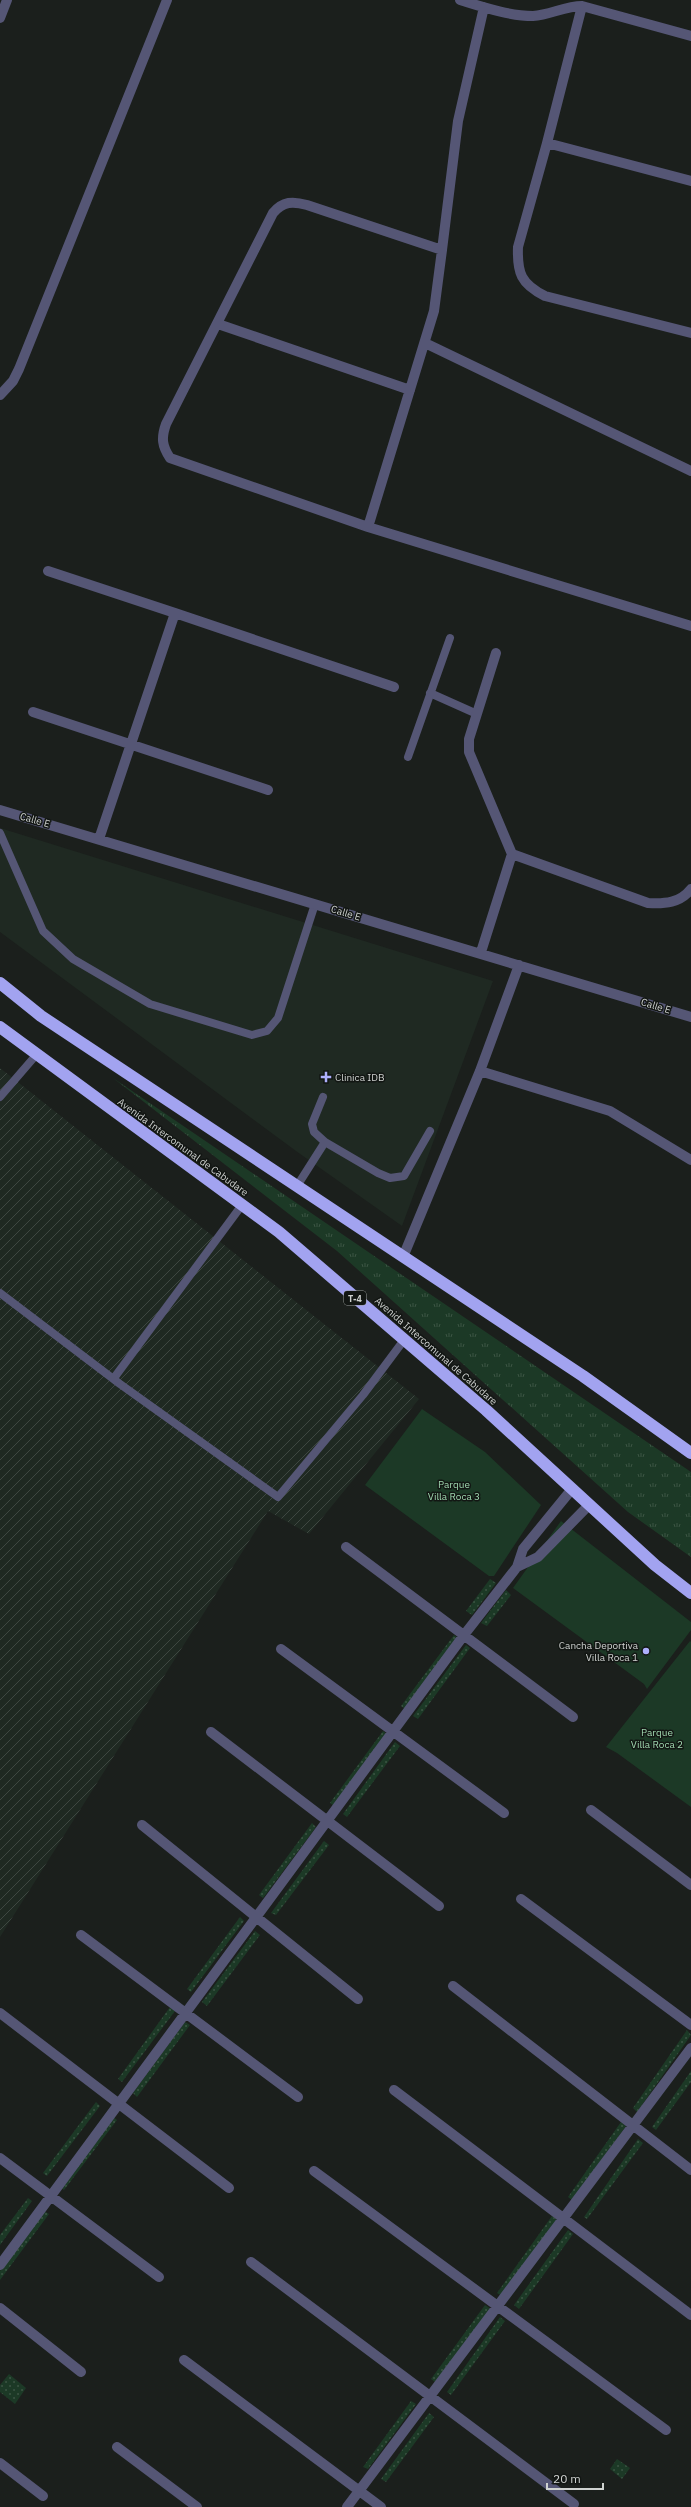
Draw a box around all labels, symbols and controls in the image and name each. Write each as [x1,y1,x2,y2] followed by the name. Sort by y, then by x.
[18,810,52,831] street label: Calle E
[329,902,363,924] street label: Calle E
[639,995,673,1017] street label: Calle E
[320,1071,332,1083] marker: Clinica IDB
[335,1071,385,1084] place label: Clinica IDB
[115,1095,251,1199] street label: Avenida Intercomunal de Cabudare
[344,1291,366,1305] road number: T-4
[372,1294,500,1408] street label: Avenida Intercomunal de Cabudare
[428,1478,480,1503] park label: Parque Villa Roca 3
[559,1639,639,1664] place label: Cancha Deportiva Villa Roca 1
[641,1646,651,1656] marker: Cancha Deportiva Villa Roca 1
[631,1726,683,1751] park label: Parque Villa Roca 2
[547,2465,603,2491] scale bar
[553,2471,581,2486] text: 20 m

